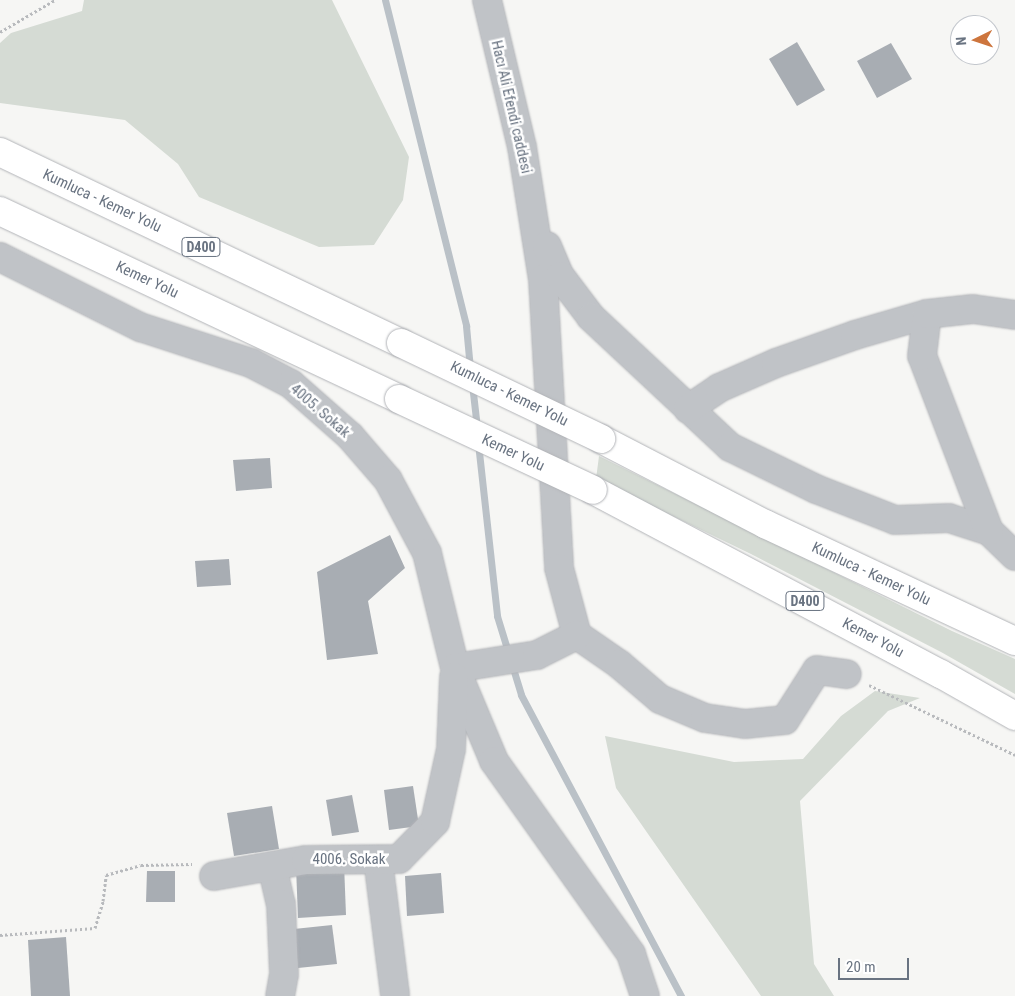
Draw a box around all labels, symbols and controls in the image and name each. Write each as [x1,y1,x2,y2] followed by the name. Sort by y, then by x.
[950,15,1000,65] north arrow
[953,36,969,46] text: N
[487,39,535,175] street label: Hacı Ali Efendi caddesi
[40,166,164,236] street label: Kumluca - Kemer Yolu
[181,236,221,258] road number: D400
[113,258,181,302] street label: Kemer Yolu
[447,358,571,430] street label: Kumluca - Kemer Yolu
[287,380,353,442] street label: 4005. Sokak
[479,431,547,475] street label: Kemer Yolu
[809,539,933,609] street label: Kumluca - Kemer Yolu
[785,590,825,612] road number: D400
[839,614,907,662] street label: Kemer Yolu
[312,851,386,869] street label: 4006. Sokak
[840,948,911,980] scale bar
[846,958,876,976] text: 20 m

